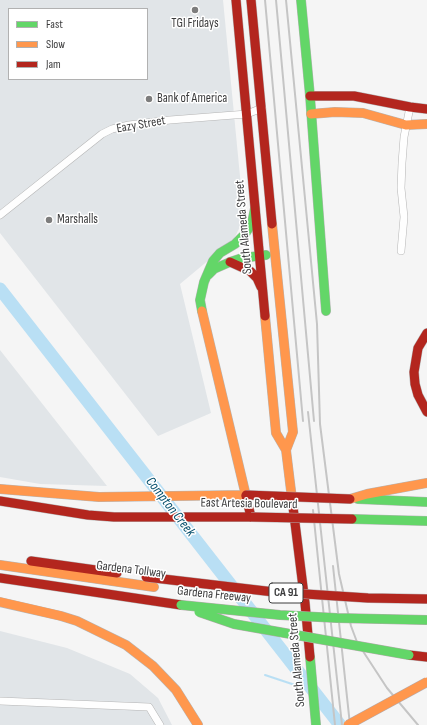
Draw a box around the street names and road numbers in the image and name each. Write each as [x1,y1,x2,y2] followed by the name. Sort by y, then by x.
[115,113,167,137] street label: Eazy Street
[232,179,256,275] street label: South Alameda Street
[200,495,298,513] street label: East Artesia Boulevard
[95,558,167,582] street label: Gardena Tollway
[176,583,252,607] street label: Gardena Freeway
[269,583,303,603] road number: CA 91
[285,612,309,708] street label: South Alameda Street

